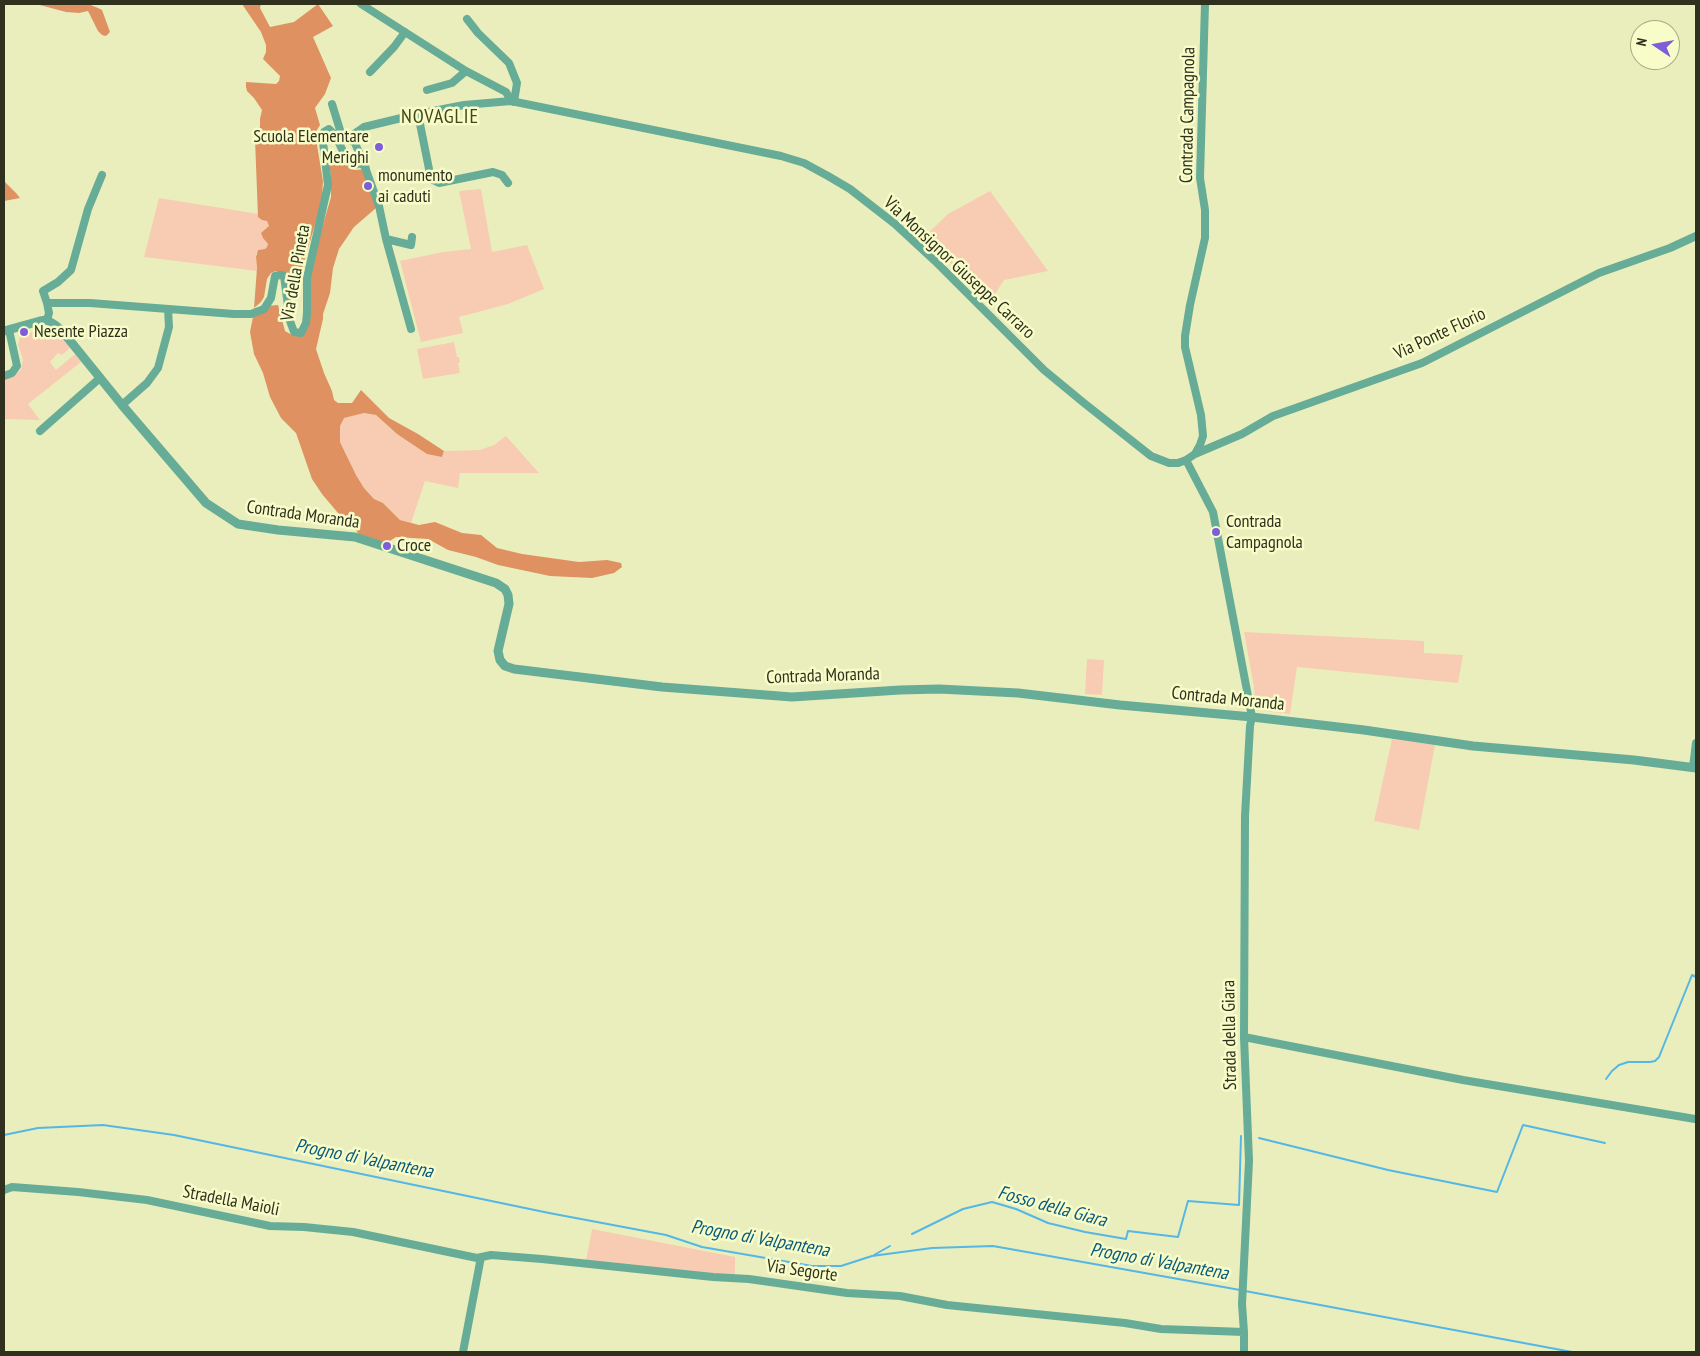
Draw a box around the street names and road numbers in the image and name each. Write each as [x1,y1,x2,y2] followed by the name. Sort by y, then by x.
[1176,47,1200,183] street label: Contrada Campagnola
[879,192,1039,344] street label: Via Monsignor Giuseppe Carraro
[277,223,315,323] street label: Via della Pineta
[1391,303,1489,365] street label: Via Ponte Florio
[245,496,361,534] street label: Contrada Moranda
[766,663,880,689] street label: Contrada Moranda
[1170,682,1286,716] street label: Contrada Moranda
[1218,980,1242,1090] street label: Strada della Giara
[181,1181,281,1221] street label: Stradella Maioli
[765,1255,839,1287] street label: Via Segorte

